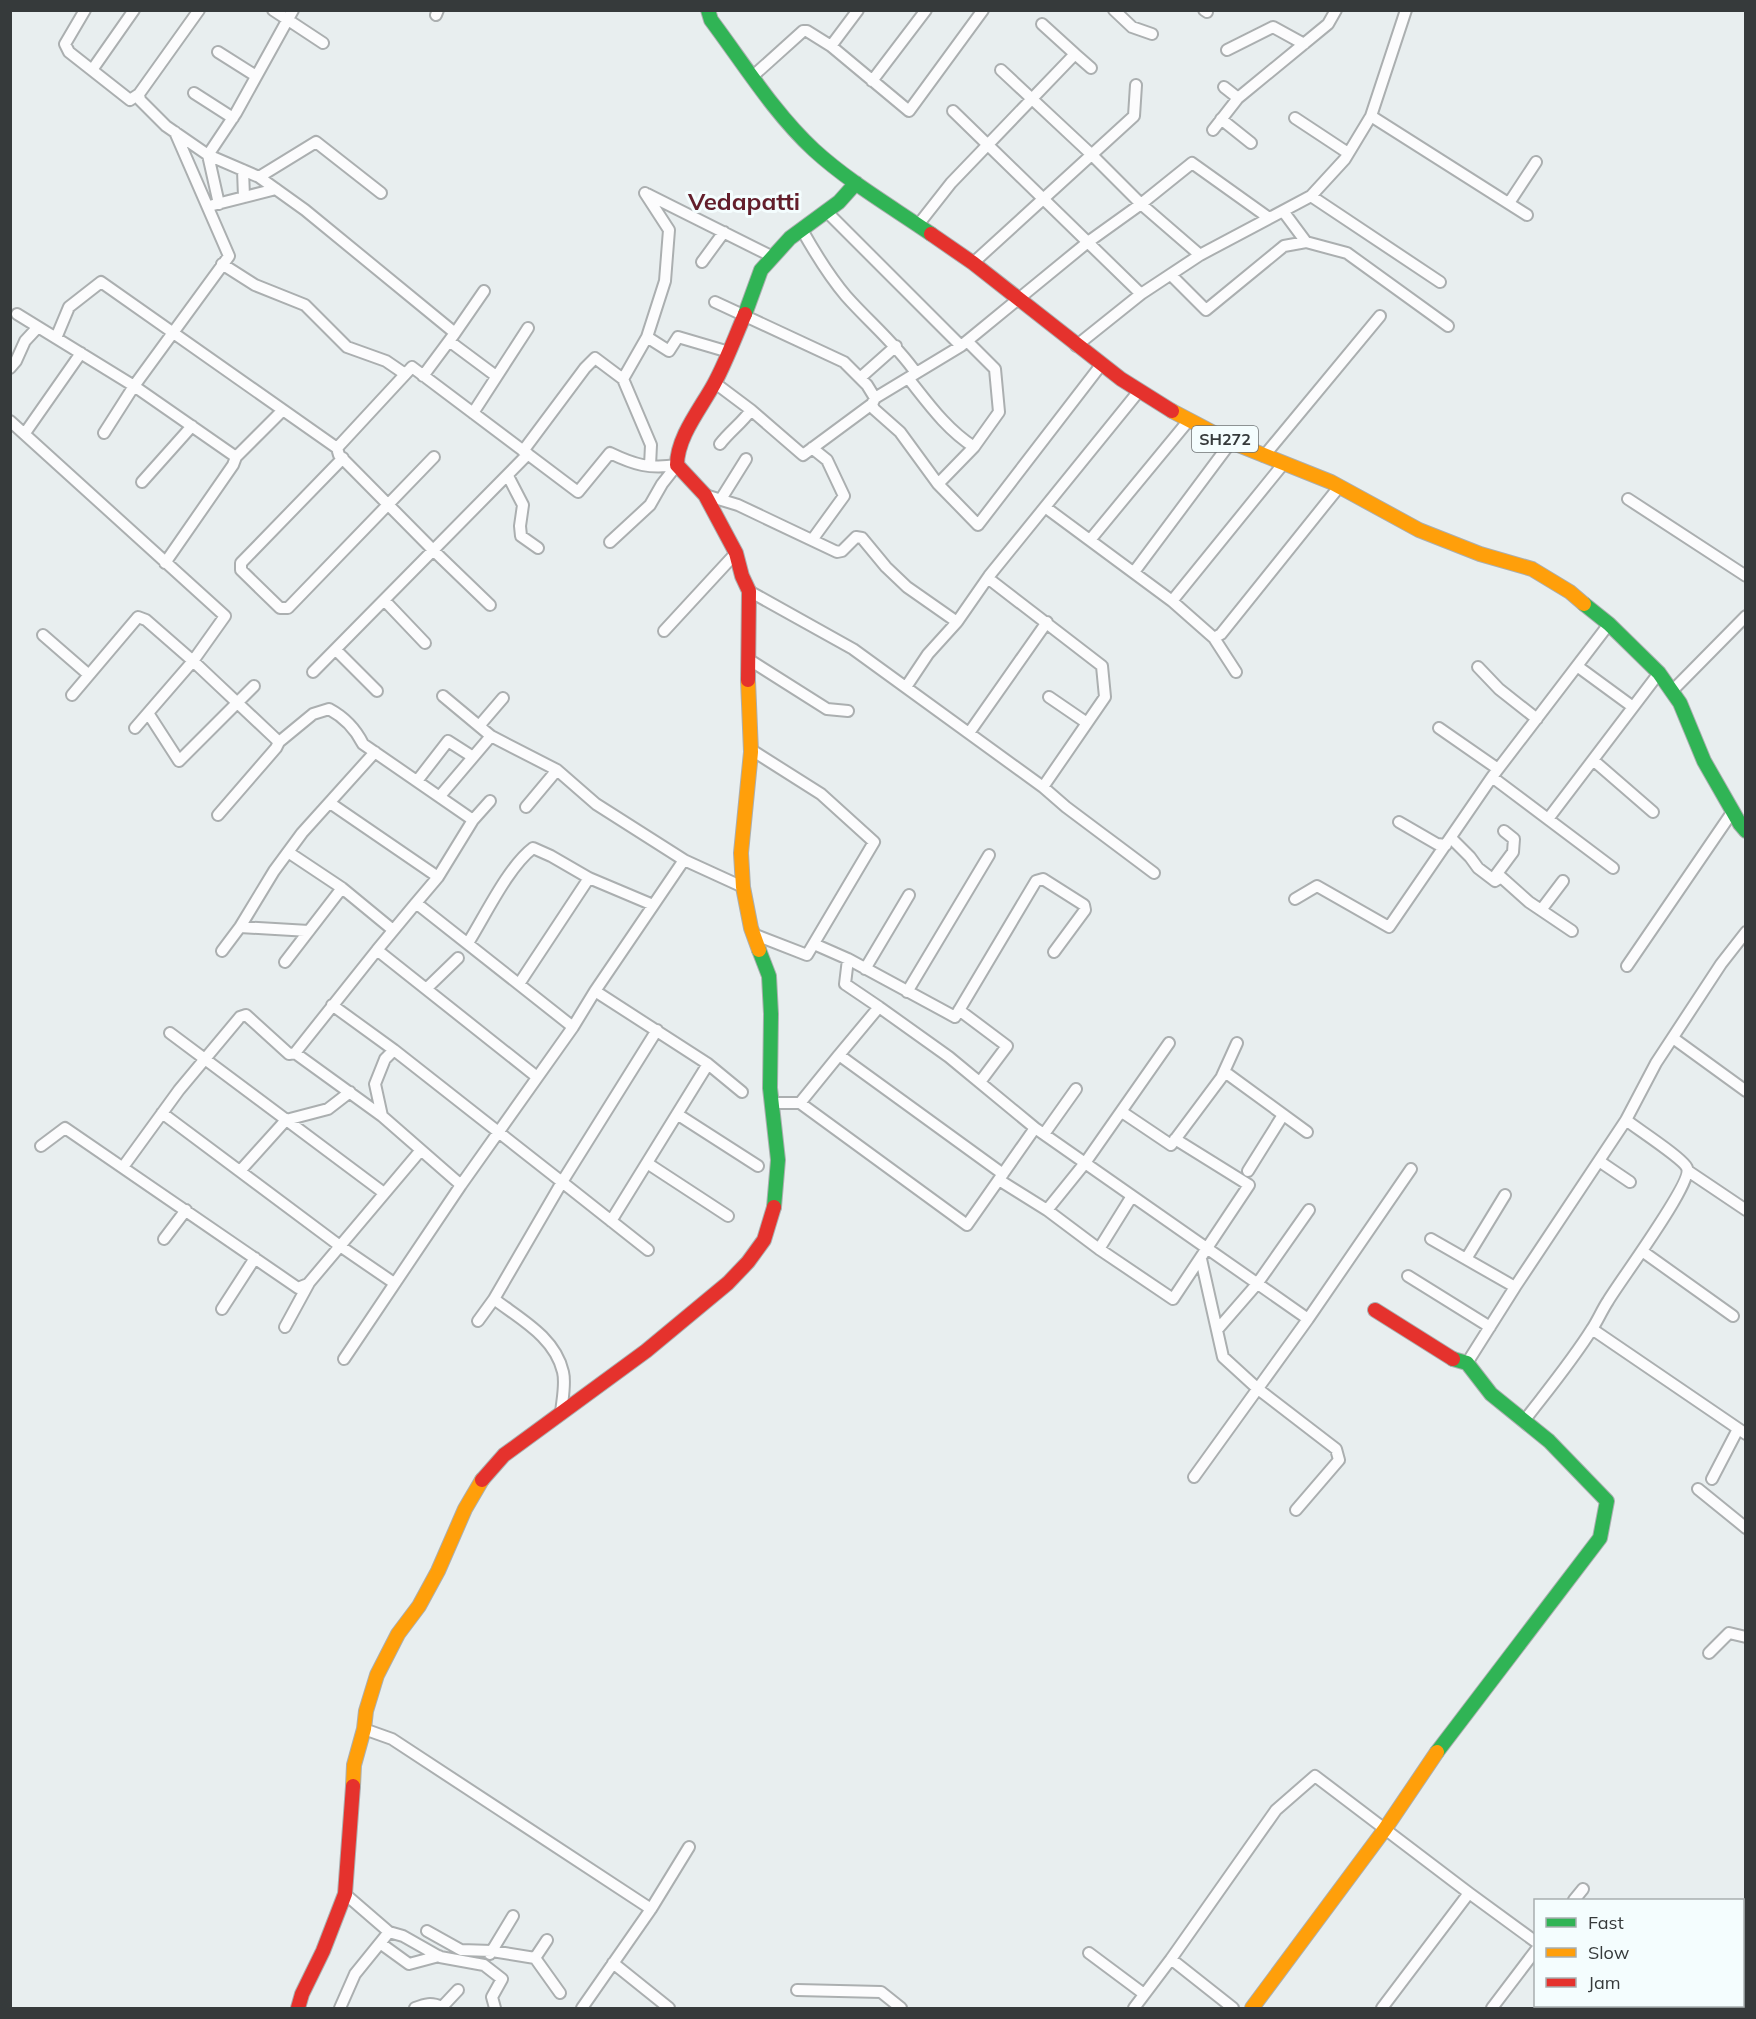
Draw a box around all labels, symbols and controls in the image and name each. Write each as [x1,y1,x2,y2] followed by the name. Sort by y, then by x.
[687,186,800,216] district label: Vedapatti
[1192,426,1258,452] road number: SH272
[1534,1899,1744,2007] legend
[1588,1911,1624,1934] text: Fast
[1588,1941,1630,1964] text: Slow
[1588,1971,1621,1994] text: Jam

